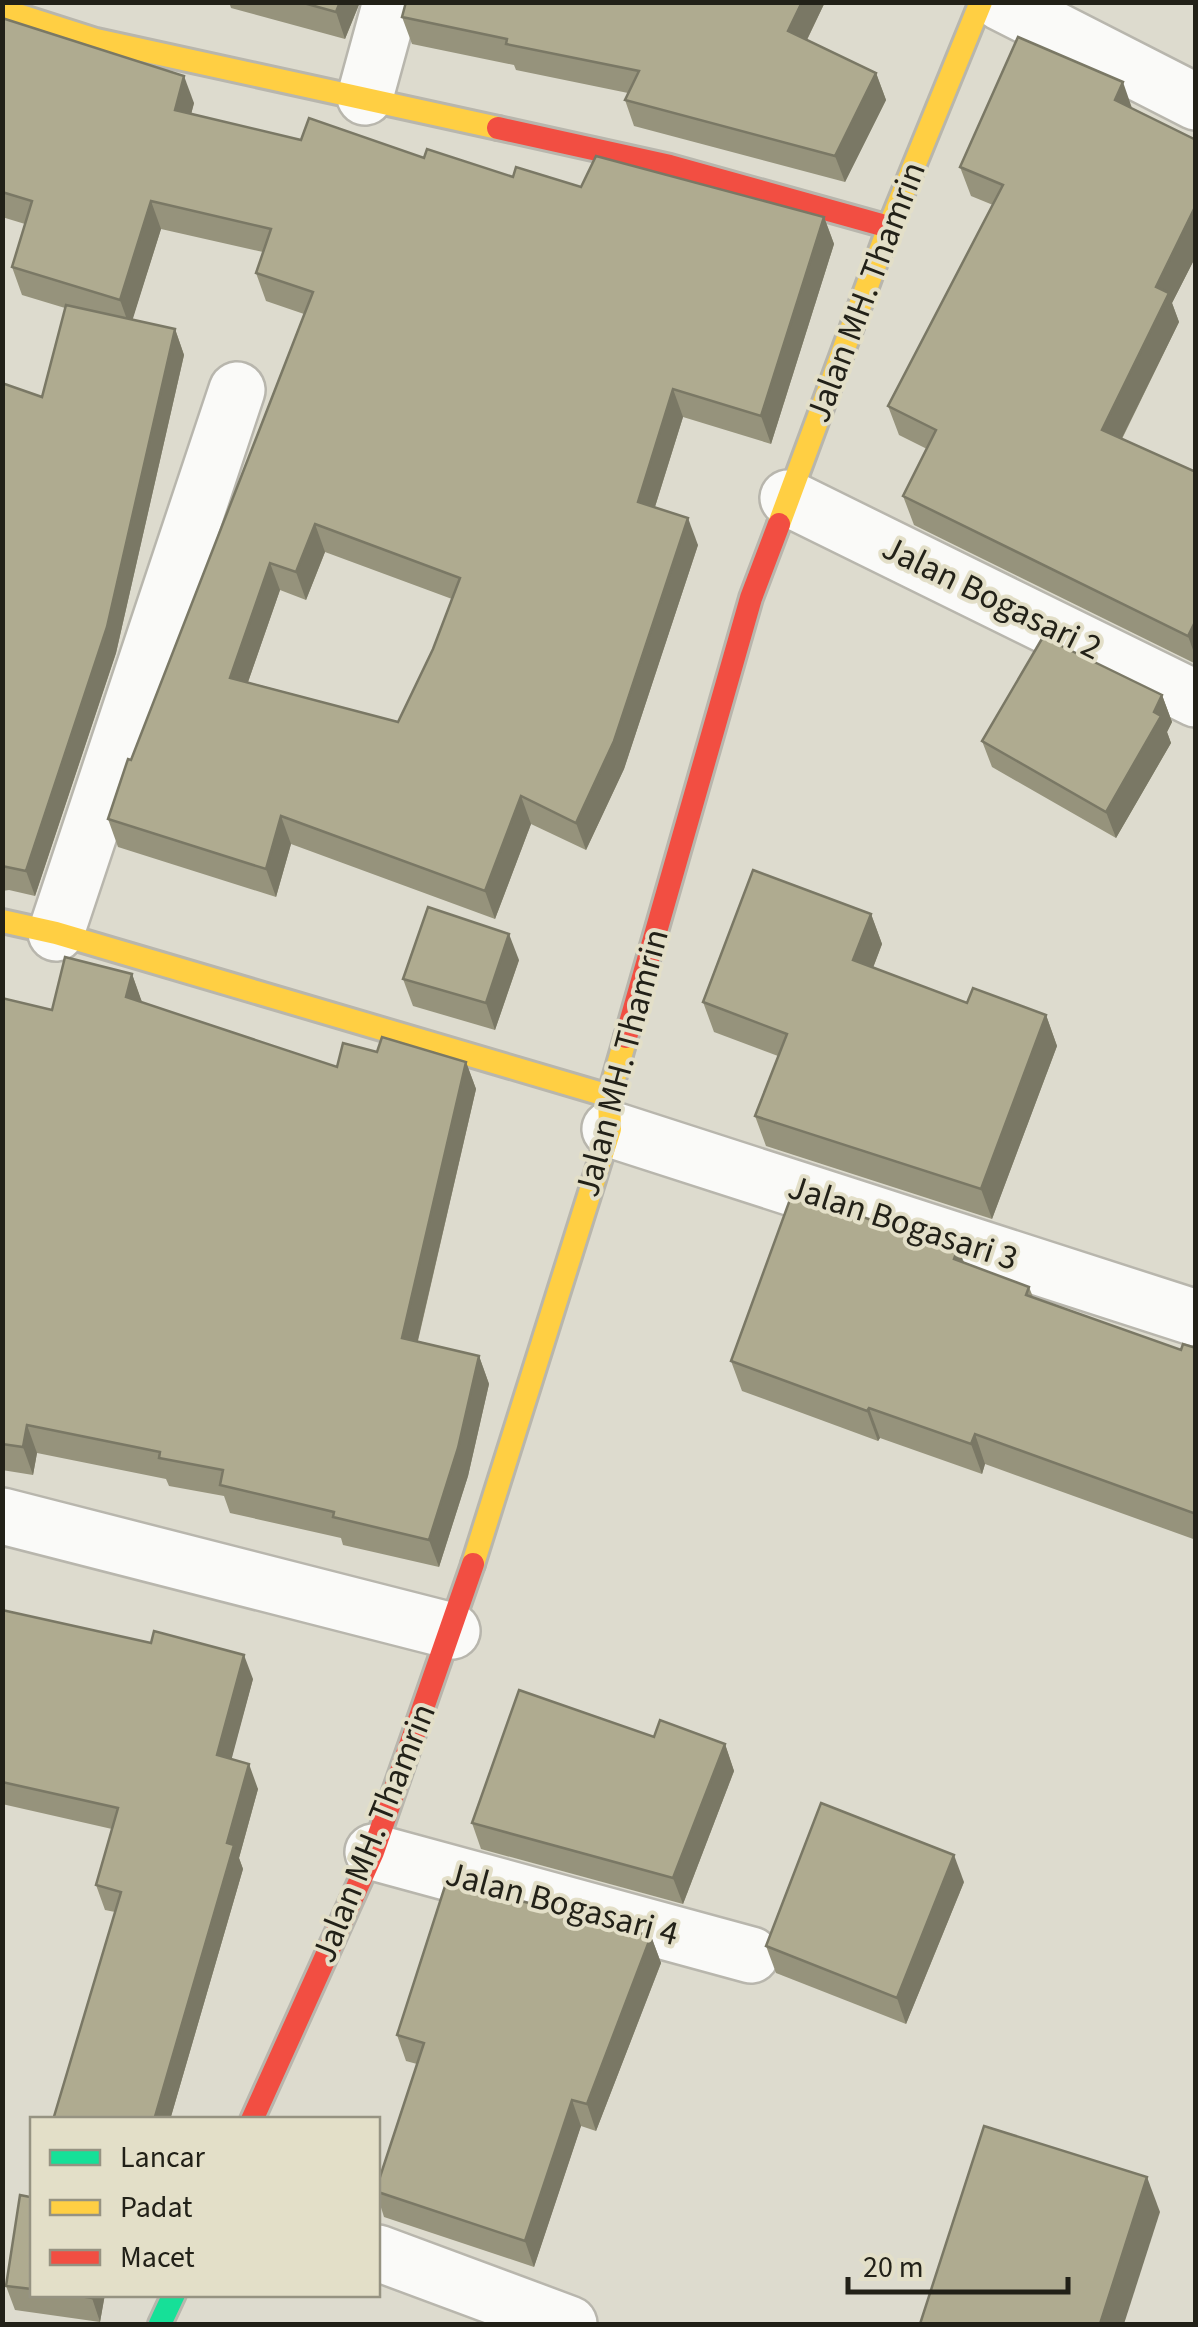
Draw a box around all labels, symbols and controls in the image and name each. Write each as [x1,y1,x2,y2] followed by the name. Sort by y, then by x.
[793,154,939,430] street label: Jalan MH. Thamrin
[874,523,1110,673] street label: Jalan Bogasari 2
[562,923,682,1203] street label: Jalan MH. Thamrin
[782,1162,1024,1284] street label: Jalan Bogasari 3
[299,1696,449,1970] street label: Jalan MH. Thamrin
[440,1849,684,1959] street label: Jalan Bogasari 4
[30,2117,380,2297] legend
[120,2136,206,2179] text: Lancar
[120,2186,192,2229] text: Padat
[848,2232,1068,2294] scale bar
[120,2236,195,2279] text: Macet
[863,2246,924,2289] text: 20 m

